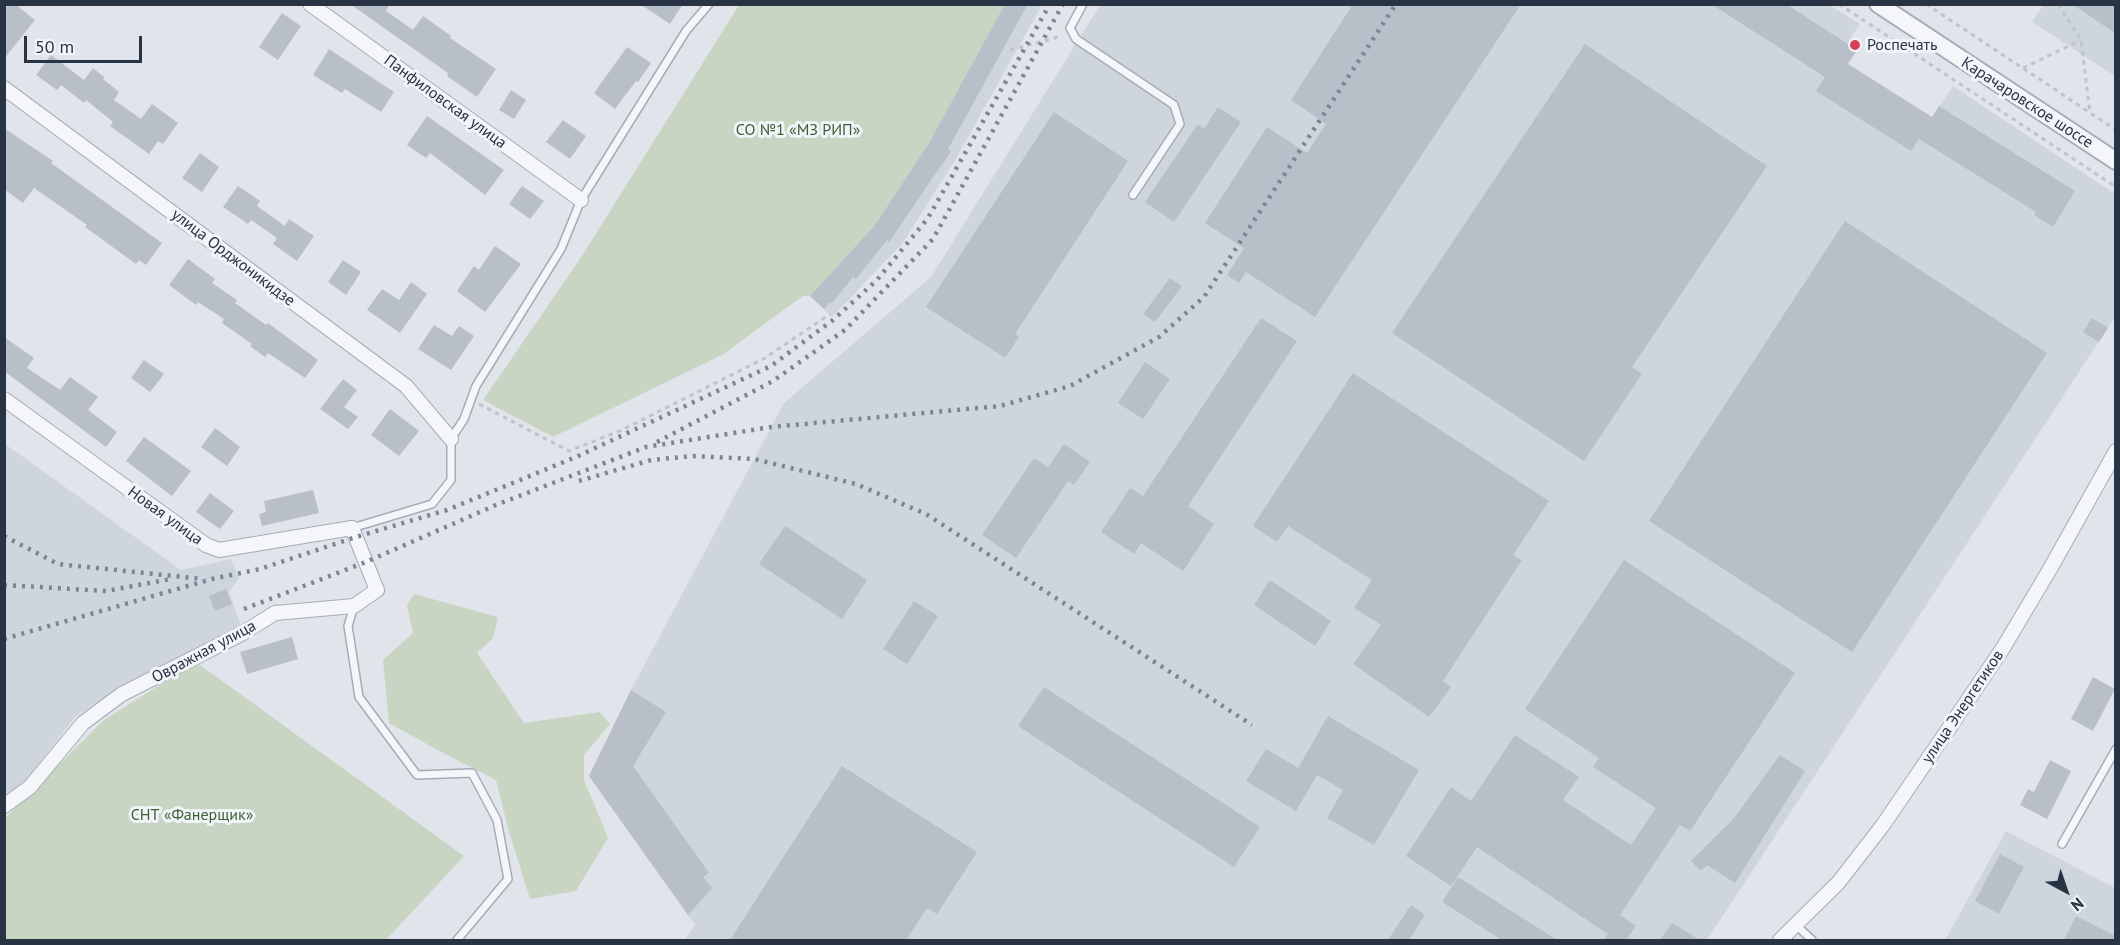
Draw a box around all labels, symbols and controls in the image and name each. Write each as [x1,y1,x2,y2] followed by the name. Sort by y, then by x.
[27,24,146,62] scale bar
[35,35,74,58] text: 50 m
[1867,35,1937,55] place label: Роспечать
[1848,38,1862,52] marker: Роспечать
[380,51,510,153] street label: Панфиловская улица
[1958,53,2096,153] street label: Карачаровское шоссе
[736,120,860,140] park label: СО №1 «МЗ РИП»
[167,205,299,311] street label: улица Орджоникидзе
[124,482,206,550] street label: Новая улица
[149,616,259,688] street label: Овражная улица
[1918,647,2008,767] street label: улица Энергетиков
[131,805,253,825] park label: СНТ «Фанерщик»
[2036,861,2096,921] north arrow
[2067,894,2088,916] text: N

